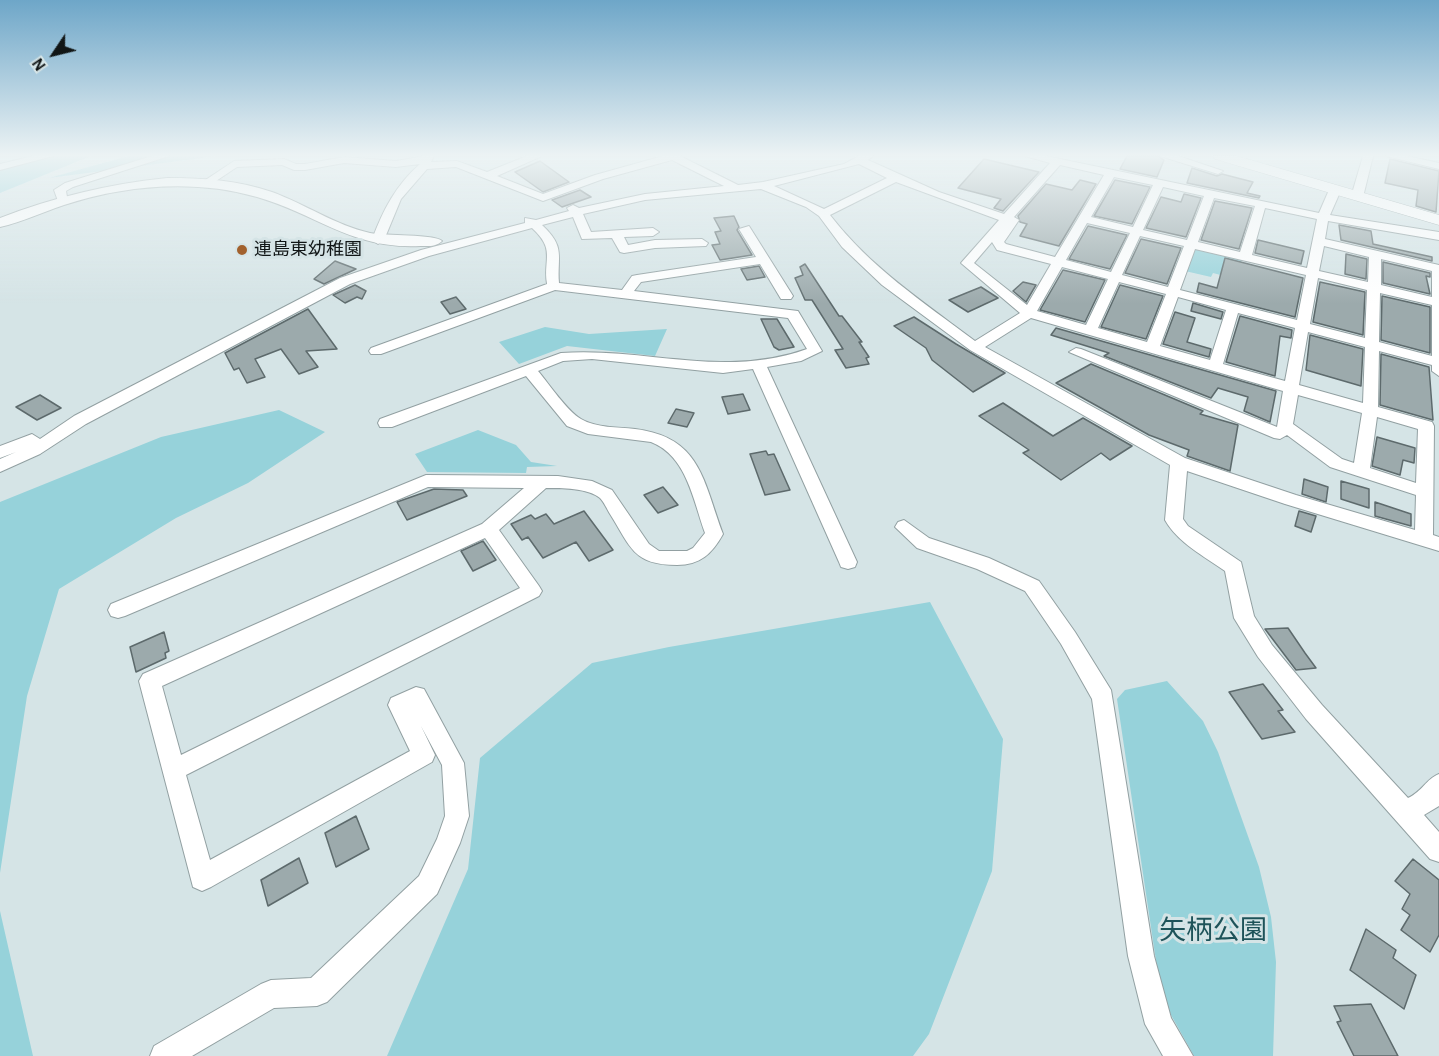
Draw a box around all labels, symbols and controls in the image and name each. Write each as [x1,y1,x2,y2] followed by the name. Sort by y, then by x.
[24,24,84,84] north arrow
[30,55,49,73] text: N
[254,239,362,261] place label: 連島東幼稚園
[235,243,249,257] marker: 連島東幼稚園
[1159,915,1267,947] park label: 矢柄公園

